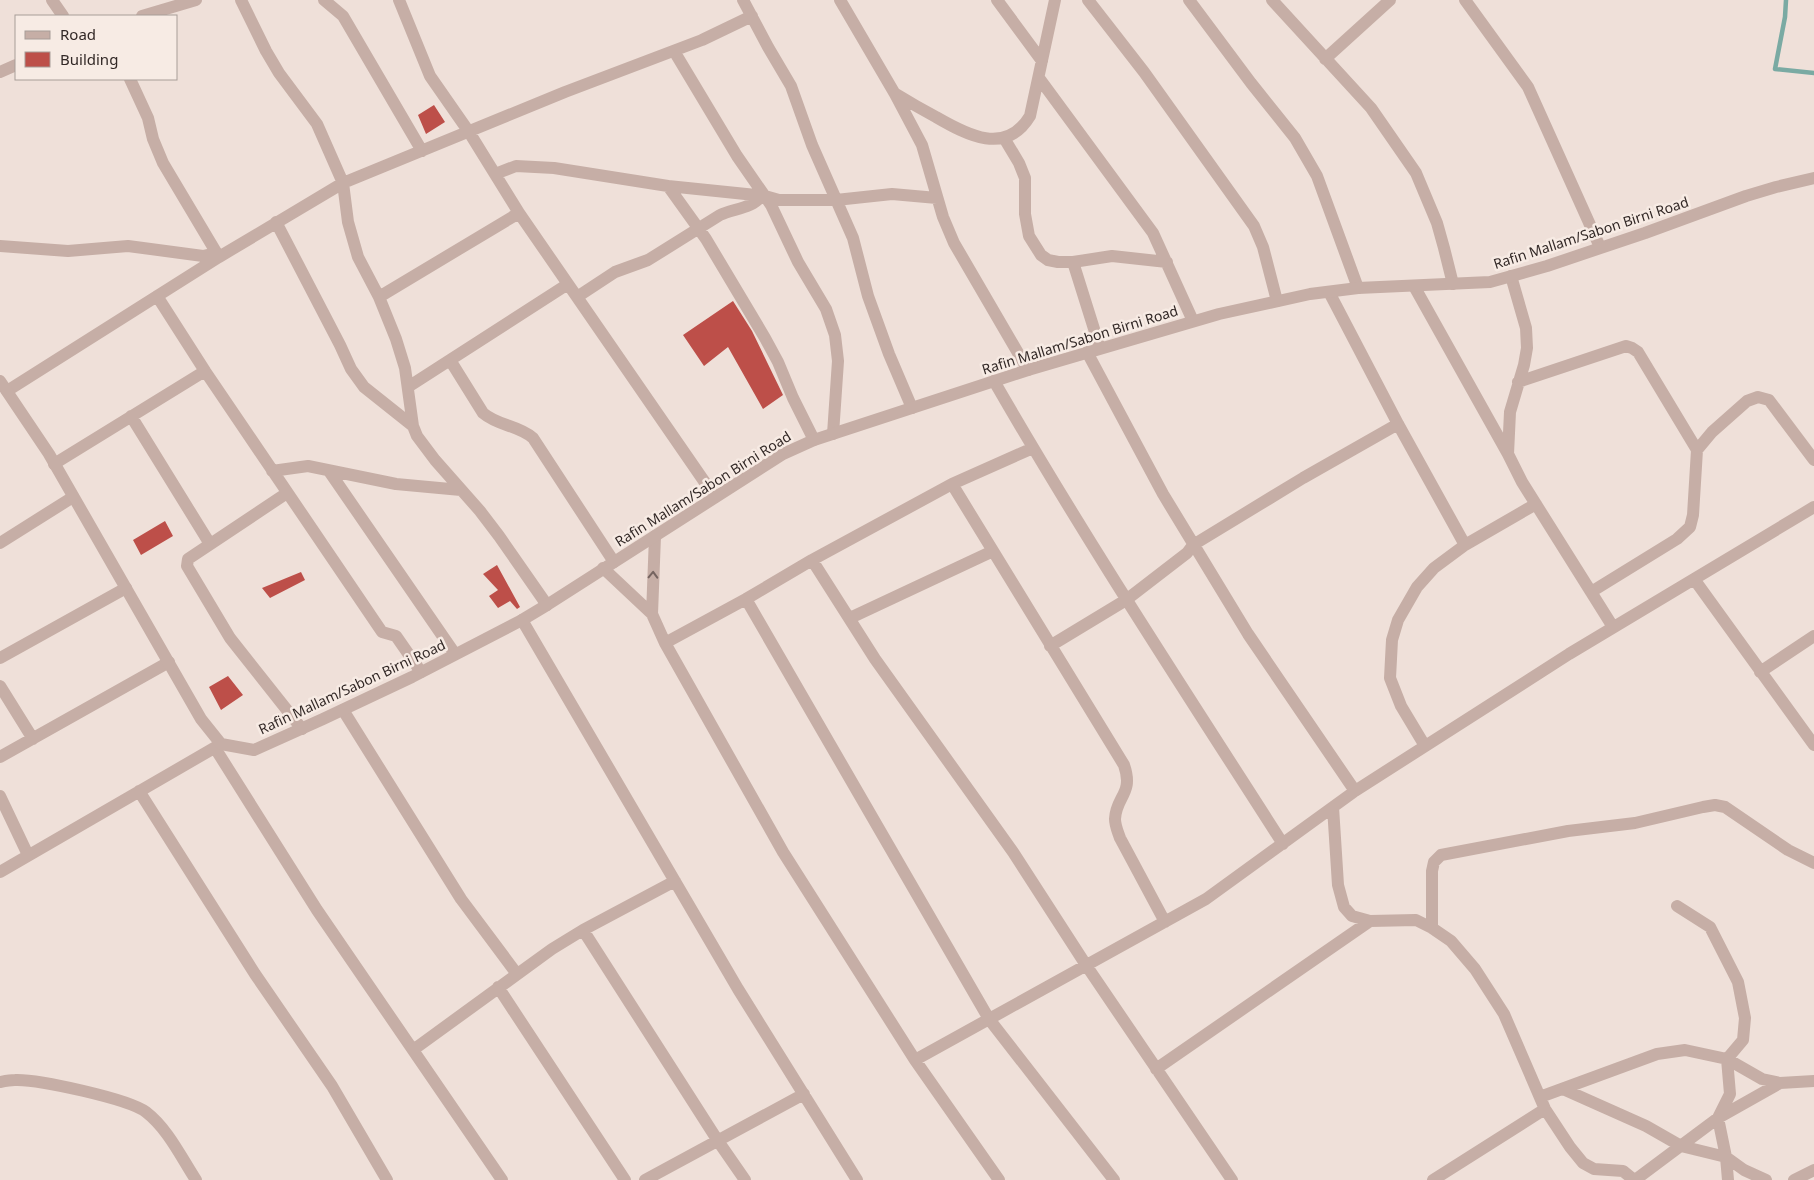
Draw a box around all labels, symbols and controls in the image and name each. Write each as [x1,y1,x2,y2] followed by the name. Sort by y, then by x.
[15,15,178,80] legend
[60,24,96,44] text: Road
[60,49,118,69] text: Building
[1491,192,1691,273] street label: Rafin Mallam/Sabon Birni Road
[979,301,1180,378] street label: Rafin Mallam/Sabon Birni Road
[611,426,794,551] street label: Rafin Mallam/Sabon Birni Road
[648,570,658,578] one-way arrow
[255,635,448,738] street label: Rafin Mallam/Sabon Birni Road

